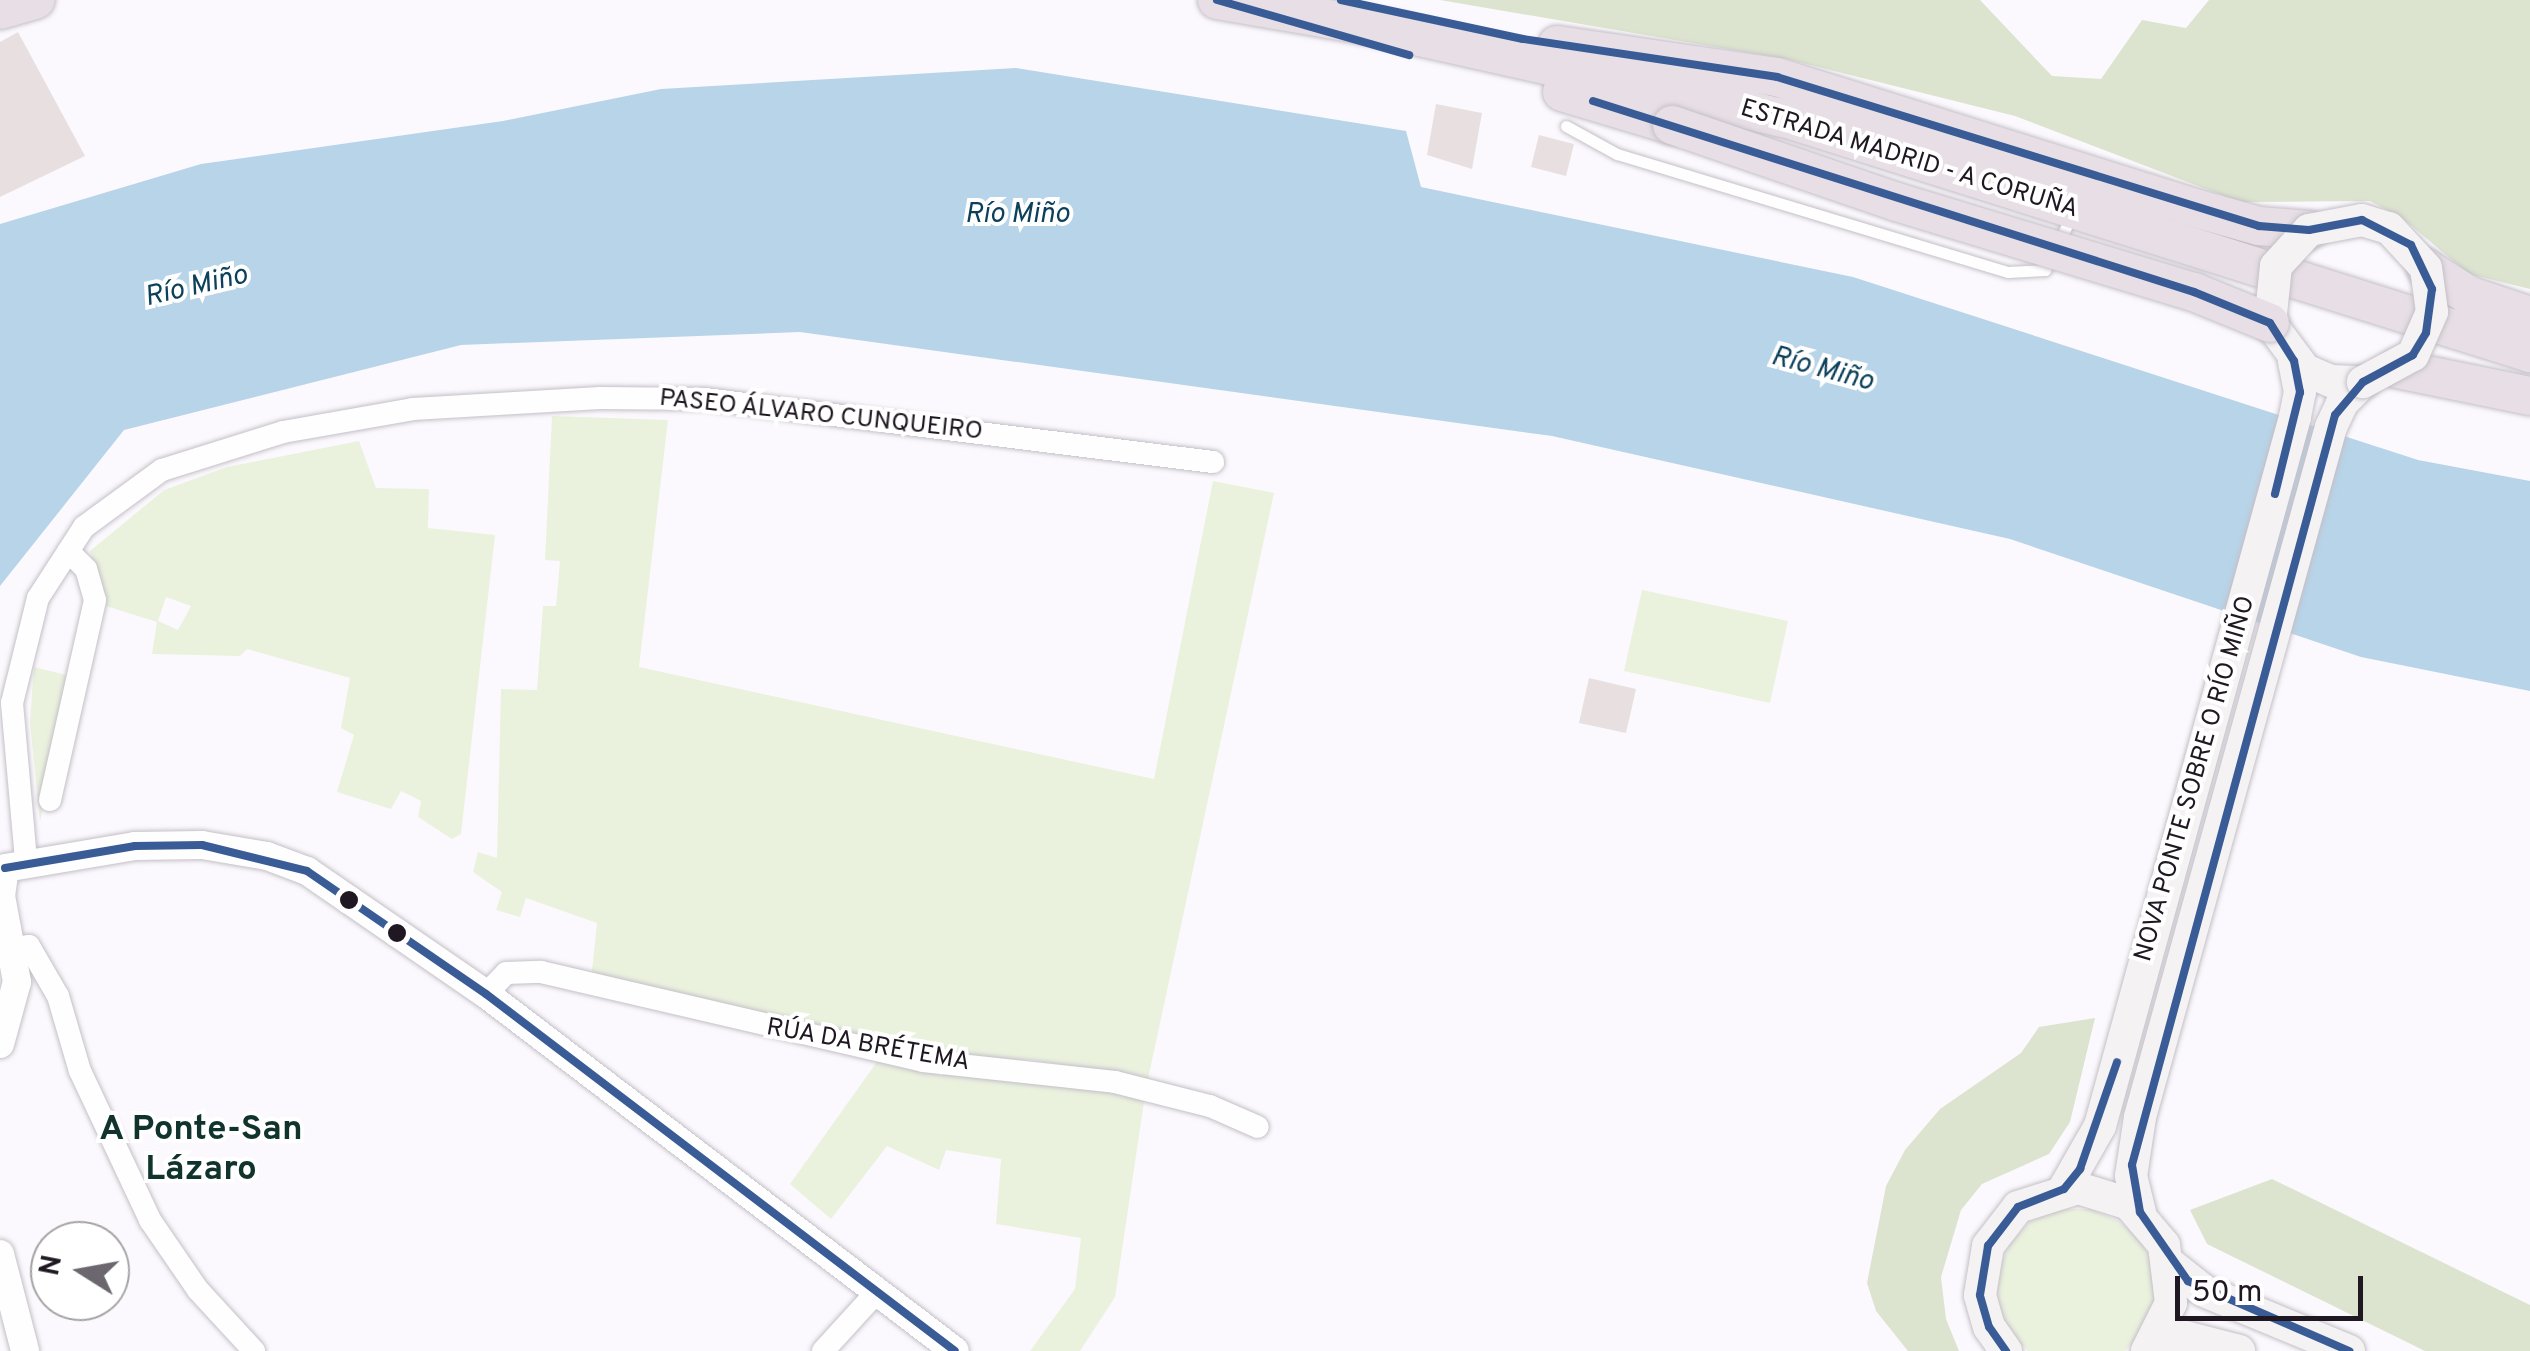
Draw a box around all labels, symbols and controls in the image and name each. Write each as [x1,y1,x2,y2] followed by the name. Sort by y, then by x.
[1735,94,2083,226] street label: ESTRADA MADRID - A CORUÑA
[965,198,1069,232] water label: Río Miño
[141,259,251,315] water label: Río Miño
[1767,340,1877,400] water label: Río Miño
[657,384,985,448] street label: PASEO ÁLVARO CUNQUEIRO
[2129,592,2263,966] street label: NOVA PONTE SOBRE O RÍO MIÑO
[339,890,359,910] unlabelled marker
[387,923,407,943] unlabelled marker
[763,1013,973,1079] street label: RÚA DA BRÉTEMA
[99,1109,303,1191] district label: A Ponte-San Lázaro
[30,1221,130,1321] north arrow
[33,1252,72,1279] text: N
[2180,1256,2368,1318] scale bar
[2192,1275,2262,1312] text: 50 m

